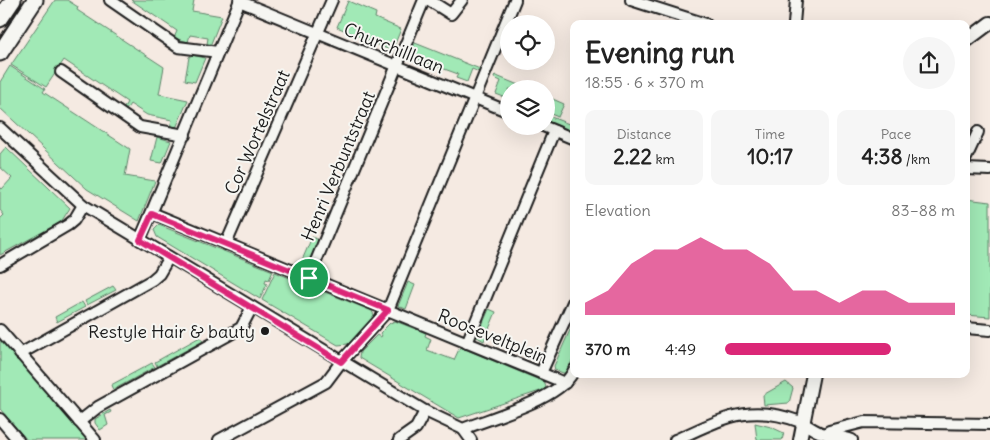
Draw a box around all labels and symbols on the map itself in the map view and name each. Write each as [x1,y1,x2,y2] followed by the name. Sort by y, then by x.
[340,17,448,79] street label: Churchilllaan
[219,66,295,198] street label: Cor Wortelstraat
[296,87,380,245] street label: Henri Verbuntstraat
[288,257,330,299] pin
[435,304,551,368] street label: Rooseveltplein
[88,320,255,343] place label: Restyle Hair & bauty
[259,325,271,337] marker: Restyle Hair & bauty

